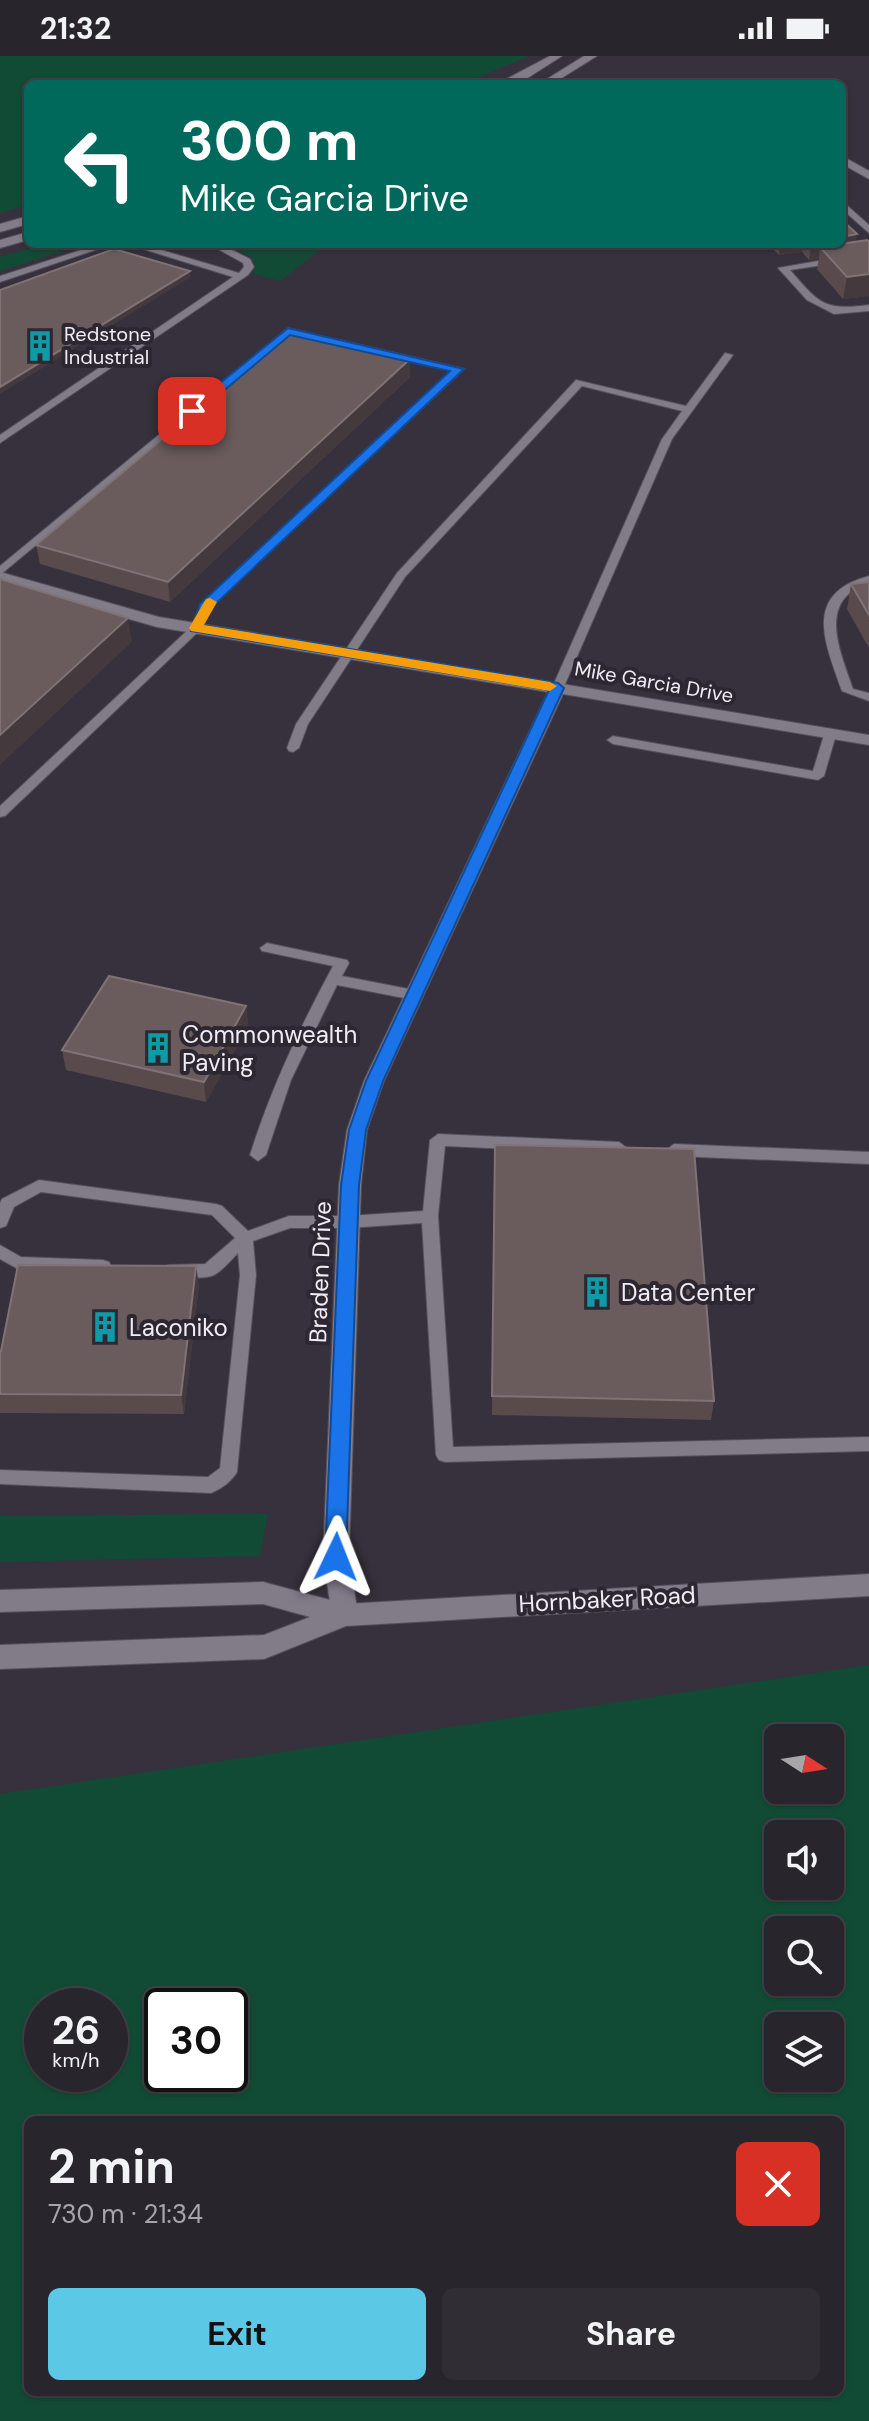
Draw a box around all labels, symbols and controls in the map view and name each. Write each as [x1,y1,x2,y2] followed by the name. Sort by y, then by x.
[40,9,111,48] text: 21:32
[180,104,358,177] text: 300 m
[48,112,152,216] icon: left
[180,175,469,222] text: Mike Garcia Drive
[64,321,151,370] place label: Redstone Industrial
[23,329,57,363] building icon: Redstone Industrial
[158,377,226,445] pin
[170,389,214,433] icon: arrive
[573,655,735,709] street label: Mike Garcia Drive
[182,1019,357,1078] place label: Commonwealth Paving
[141,1031,175,1065] building icon: Commonwealth Paving
[302,1200,338,1344] street label: Braden Drive
[580,1275,614,1309] building icon: Data Center
[621,1277,755,1308] place label: Data Center
[88,1310,122,1344] building icon: Laconiko
[129,1312,228,1343] place label: Laconiko
[294,1515,378,1599] position arrow
[518,1579,696,1619] street label: Hornbaker Road
[764,1724,844,1804] north arrow
[764,1724,844,2092] map controls
[764,1820,844,1900] button: sound
[764,1916,844,1996] button: search
[144,1988,248,2092] speed limit sign: 30
[52,2004,100,2056] text: 26
[764,2012,844,2092] button: layers
[52,2047,100,2073] text: km/h
[48,2135,175,2198] text: 2 min
[736,2142,820,2226] button: close
[48,2197,203,2231] text: 730 m · 21:34
[48,2288,426,2380] button: Exit
[442,2288,820,2380] button: Share

